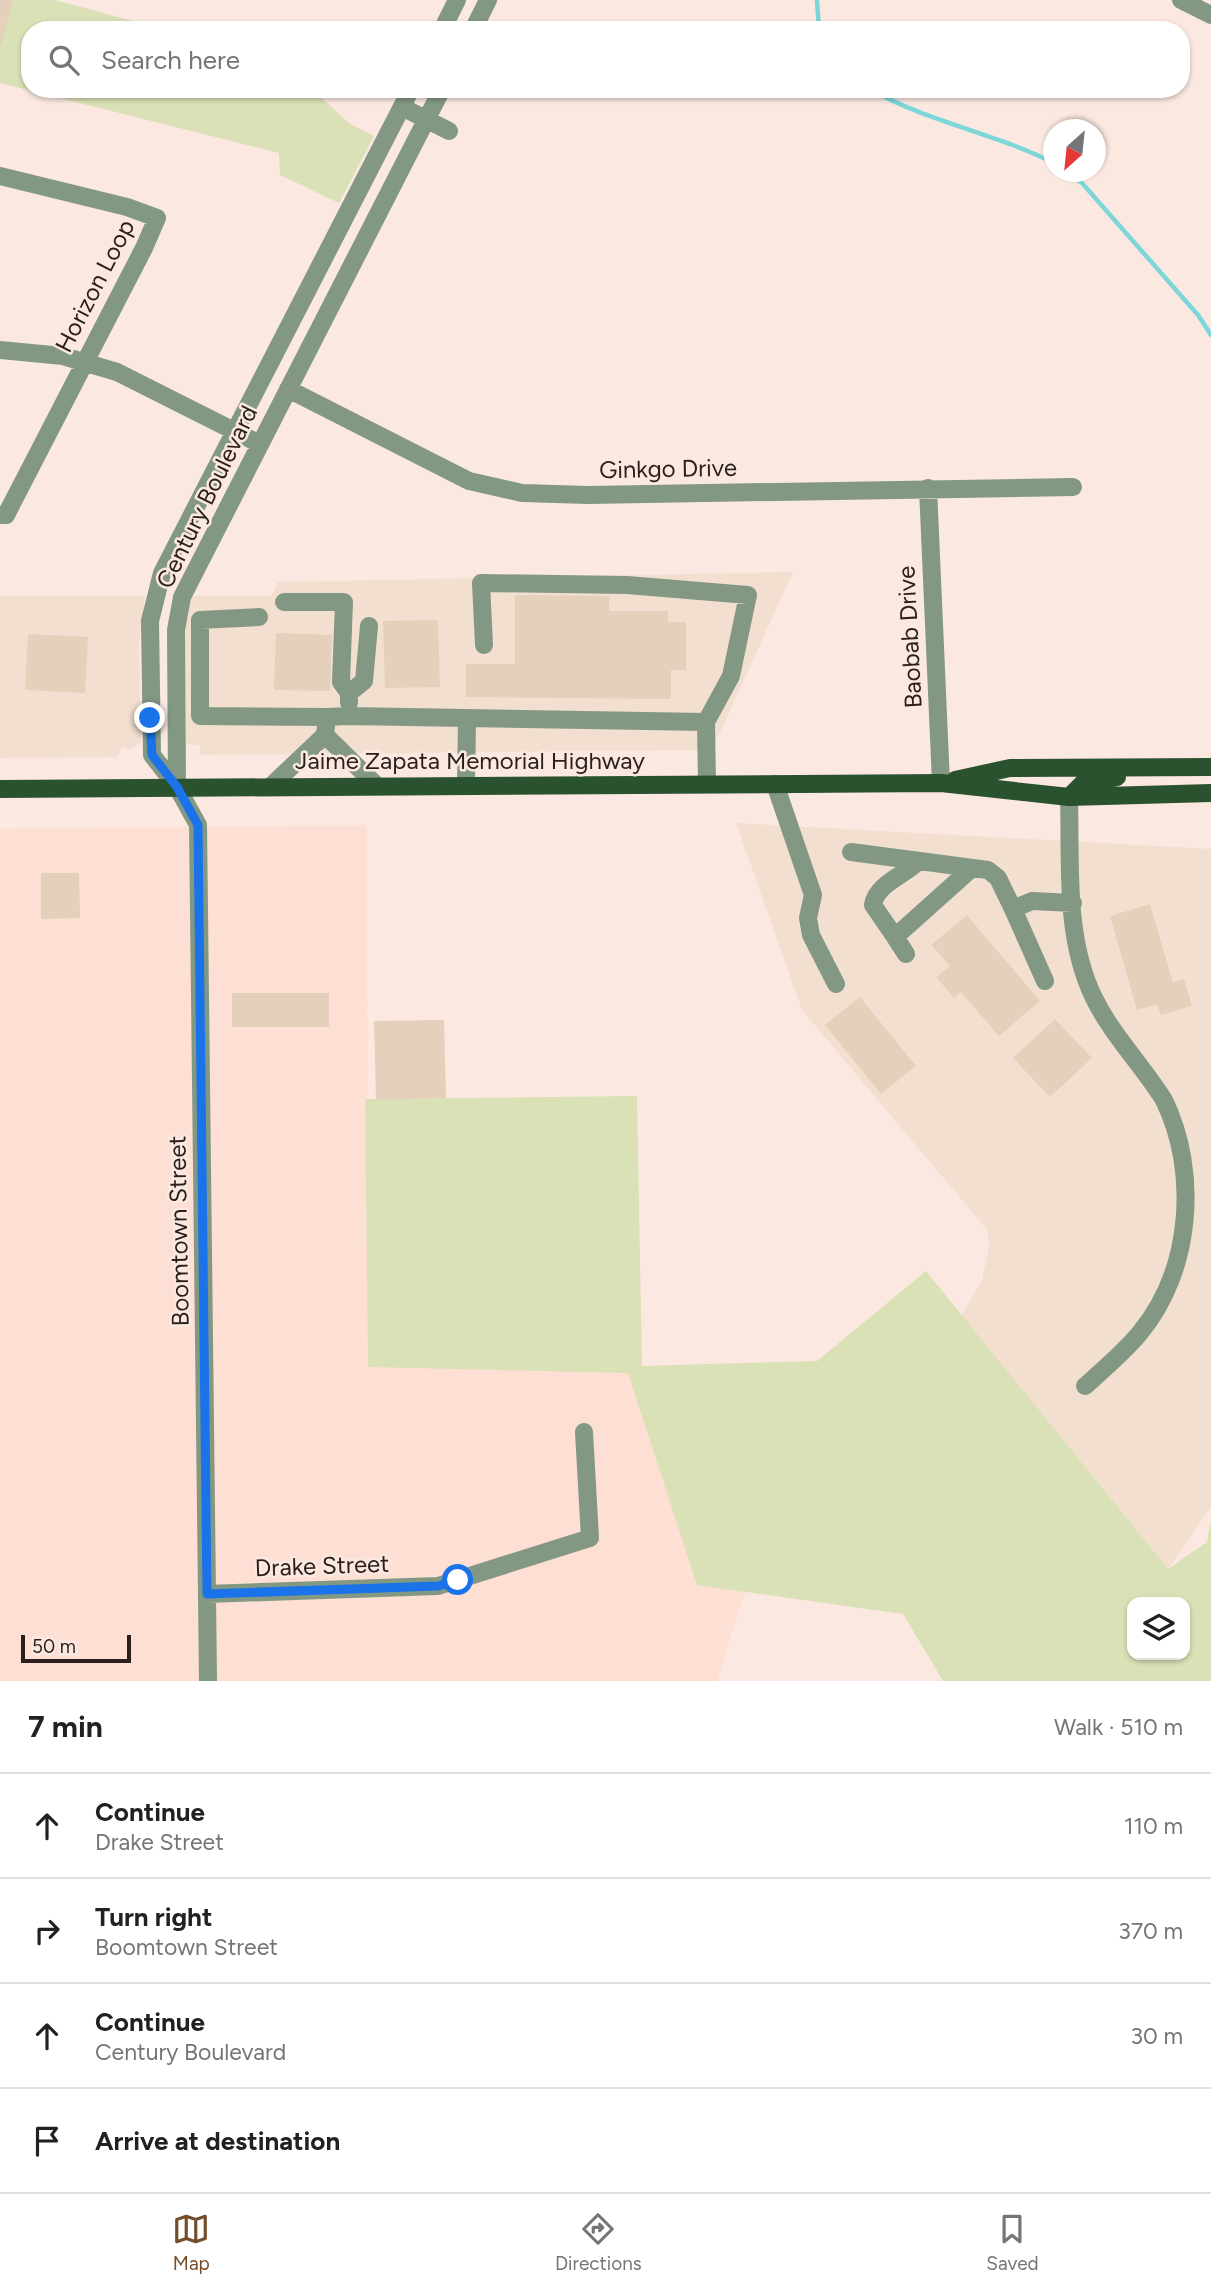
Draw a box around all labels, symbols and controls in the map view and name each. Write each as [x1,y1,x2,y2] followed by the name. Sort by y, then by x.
[21,21,1190,98] search box
[45,41,83,79] icon: search
[101,44,240,76] text: Search here
[1043,119,1106,182] north arrow
[49,215,140,357] street label: Horizon Loop
[150,401,263,593] street label: Century Boulevard
[599,453,737,484] street label: Ginkgo Drive
[891,565,928,709] street label: Baobab Drive
[134,702,165,733] route end
[295,746,645,775] street label: Jaime Zapata Memorial Highway
[162,1135,195,1327] street label: Boomtown Street
[254,1549,390,1582] street label: Drake Street
[442,1564,473,1595] route start
[1127,1597,1190,1660] map controls
[1127,1597,1190,1660] button: layers
[21,1632,131,1664] scale bar
[32,1635,76,1658] text: 50 m
[28,1708,103,1745] text: 7 min
[1054,1713,1183,1741] text: Walk · 510 m
[95,1796,205,1828] text: Continue
[28,1807,66,1845] icon: ahead
[1124,1812,1183,1840] text: 110 m
[95,1828,224,1856] text: Drake Street
[95,1901,212,1933] text: Turn right
[28,1912,66,1950] icon: right
[1118,1917,1183,1945] text: 370 m
[95,1933,278,1961] text: Boomtown Street
[95,2006,205,2038] text: Continue
[28,2017,66,2055] icon: ahead
[1130,2022,1183,2050] text: 30 m
[95,2038,286,2066] text: Century Boulevard
[28,2122,66,2160] icon: arrive
[95,2125,340,2157] text: Arrive at destination
[172,2210,210,2275] tab: Map
[555,2210,642,2275] tab: Directions
[986,2210,1039,2275] tab: Saved

